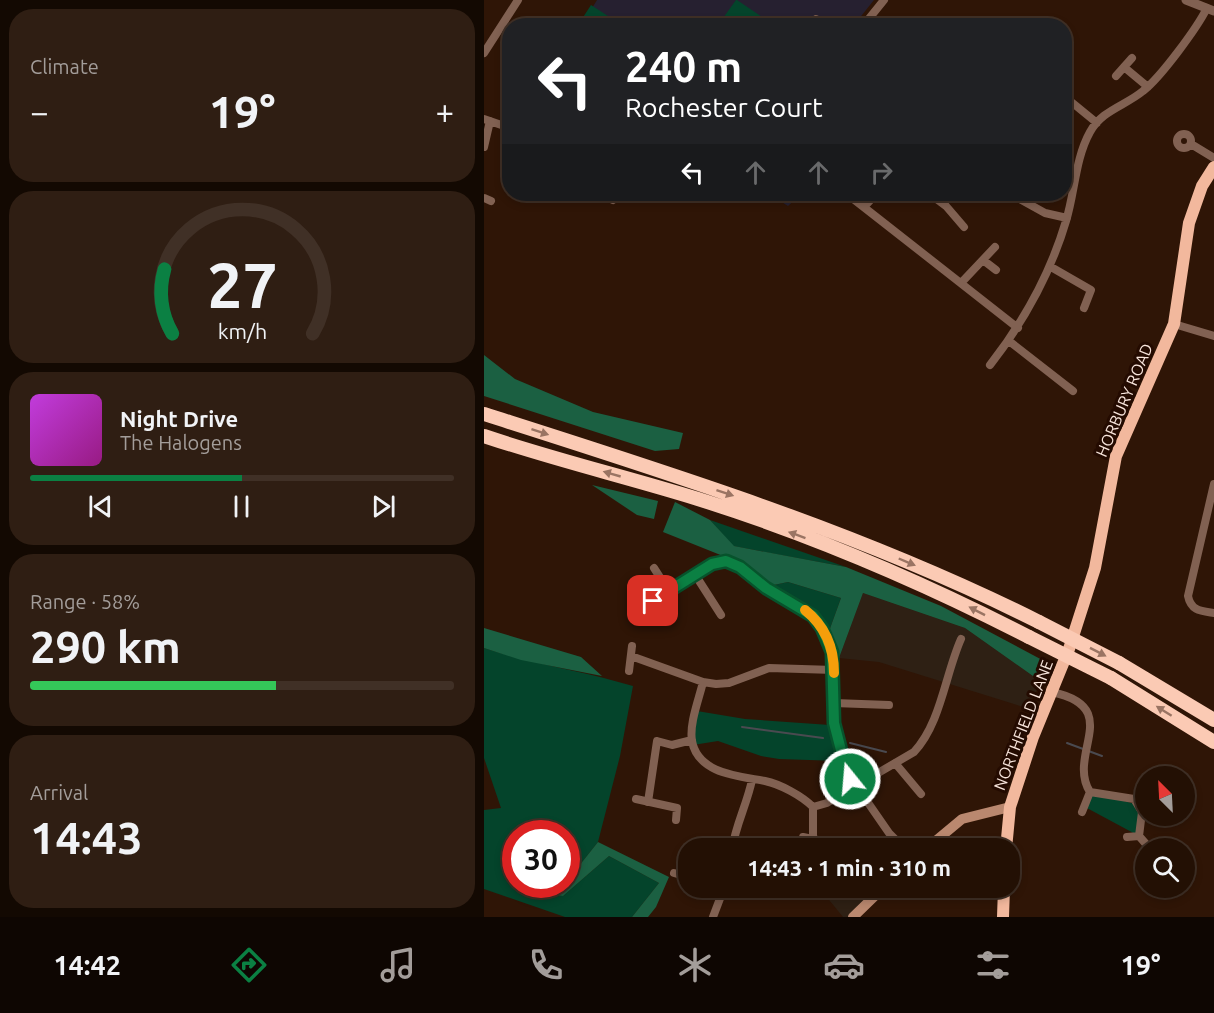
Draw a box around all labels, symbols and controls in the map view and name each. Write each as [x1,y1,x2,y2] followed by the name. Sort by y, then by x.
[526,42,604,120] icon: left
[625,43,742,90] text: 240 m
[30,55,99,78] text: Climate
[209,86,275,137] text: 19°
[625,92,823,122] text: Rochester Court
[30,93,49,130] text: −
[435,93,454,130] text: +
[676,156,709,189] icon: left
[739,156,772,189] icon: ahead
[802,156,835,189] icon: ahead
[865,156,898,189] icon: right
[207,250,277,320] text: 27
[217,319,267,343] text: km/h
[1092,341,1156,459] street label: HORBURY ROAD
[120,406,238,431] text: Night Drive
[531,428,549,437] one-way arrow
[120,431,242,454] text: The Halogens
[603,469,621,478] one-way arrow
[716,489,734,498] one-way arrow
[84,490,117,523] icon: previous
[225,490,258,523] icon: pause
[367,490,400,523] icon: next
[788,530,806,540] one-way arrow
[898,558,916,567] one-way arrow
[627,575,678,626] pin
[636,584,669,617] icon: arrive
[30,590,140,613] text: Range · 58%
[968,606,986,616] one-way arrow
[30,621,181,672] text: 290 km
[1090,647,1107,657] one-way arrow
[990,657,1056,793] street label: NORTHFIELD LANE
[1156,706,1172,717] one-way arrow
[818,747,882,811] position arrow
[1135,766,1195,826] north arrow
[1135,766,1195,898] map controls
[30,781,88,804] text: Arrival
[30,812,143,863] text: 14:43
[502,820,580,898] speed limit sign: 30
[1135,838,1195,898] button: search
[747,855,951,880] text: 14:43 · 1 min · 310 m
[228,944,270,986] icon: directions
[377,944,419,986] icon: music
[525,944,567,986] icon: phone
[674,944,716,986] icon: climate
[823,944,865,986] icon: car
[972,944,1014,986] icon: filters
[53,950,121,980] text: 14:42
[1121,950,1161,980] text: 19°

